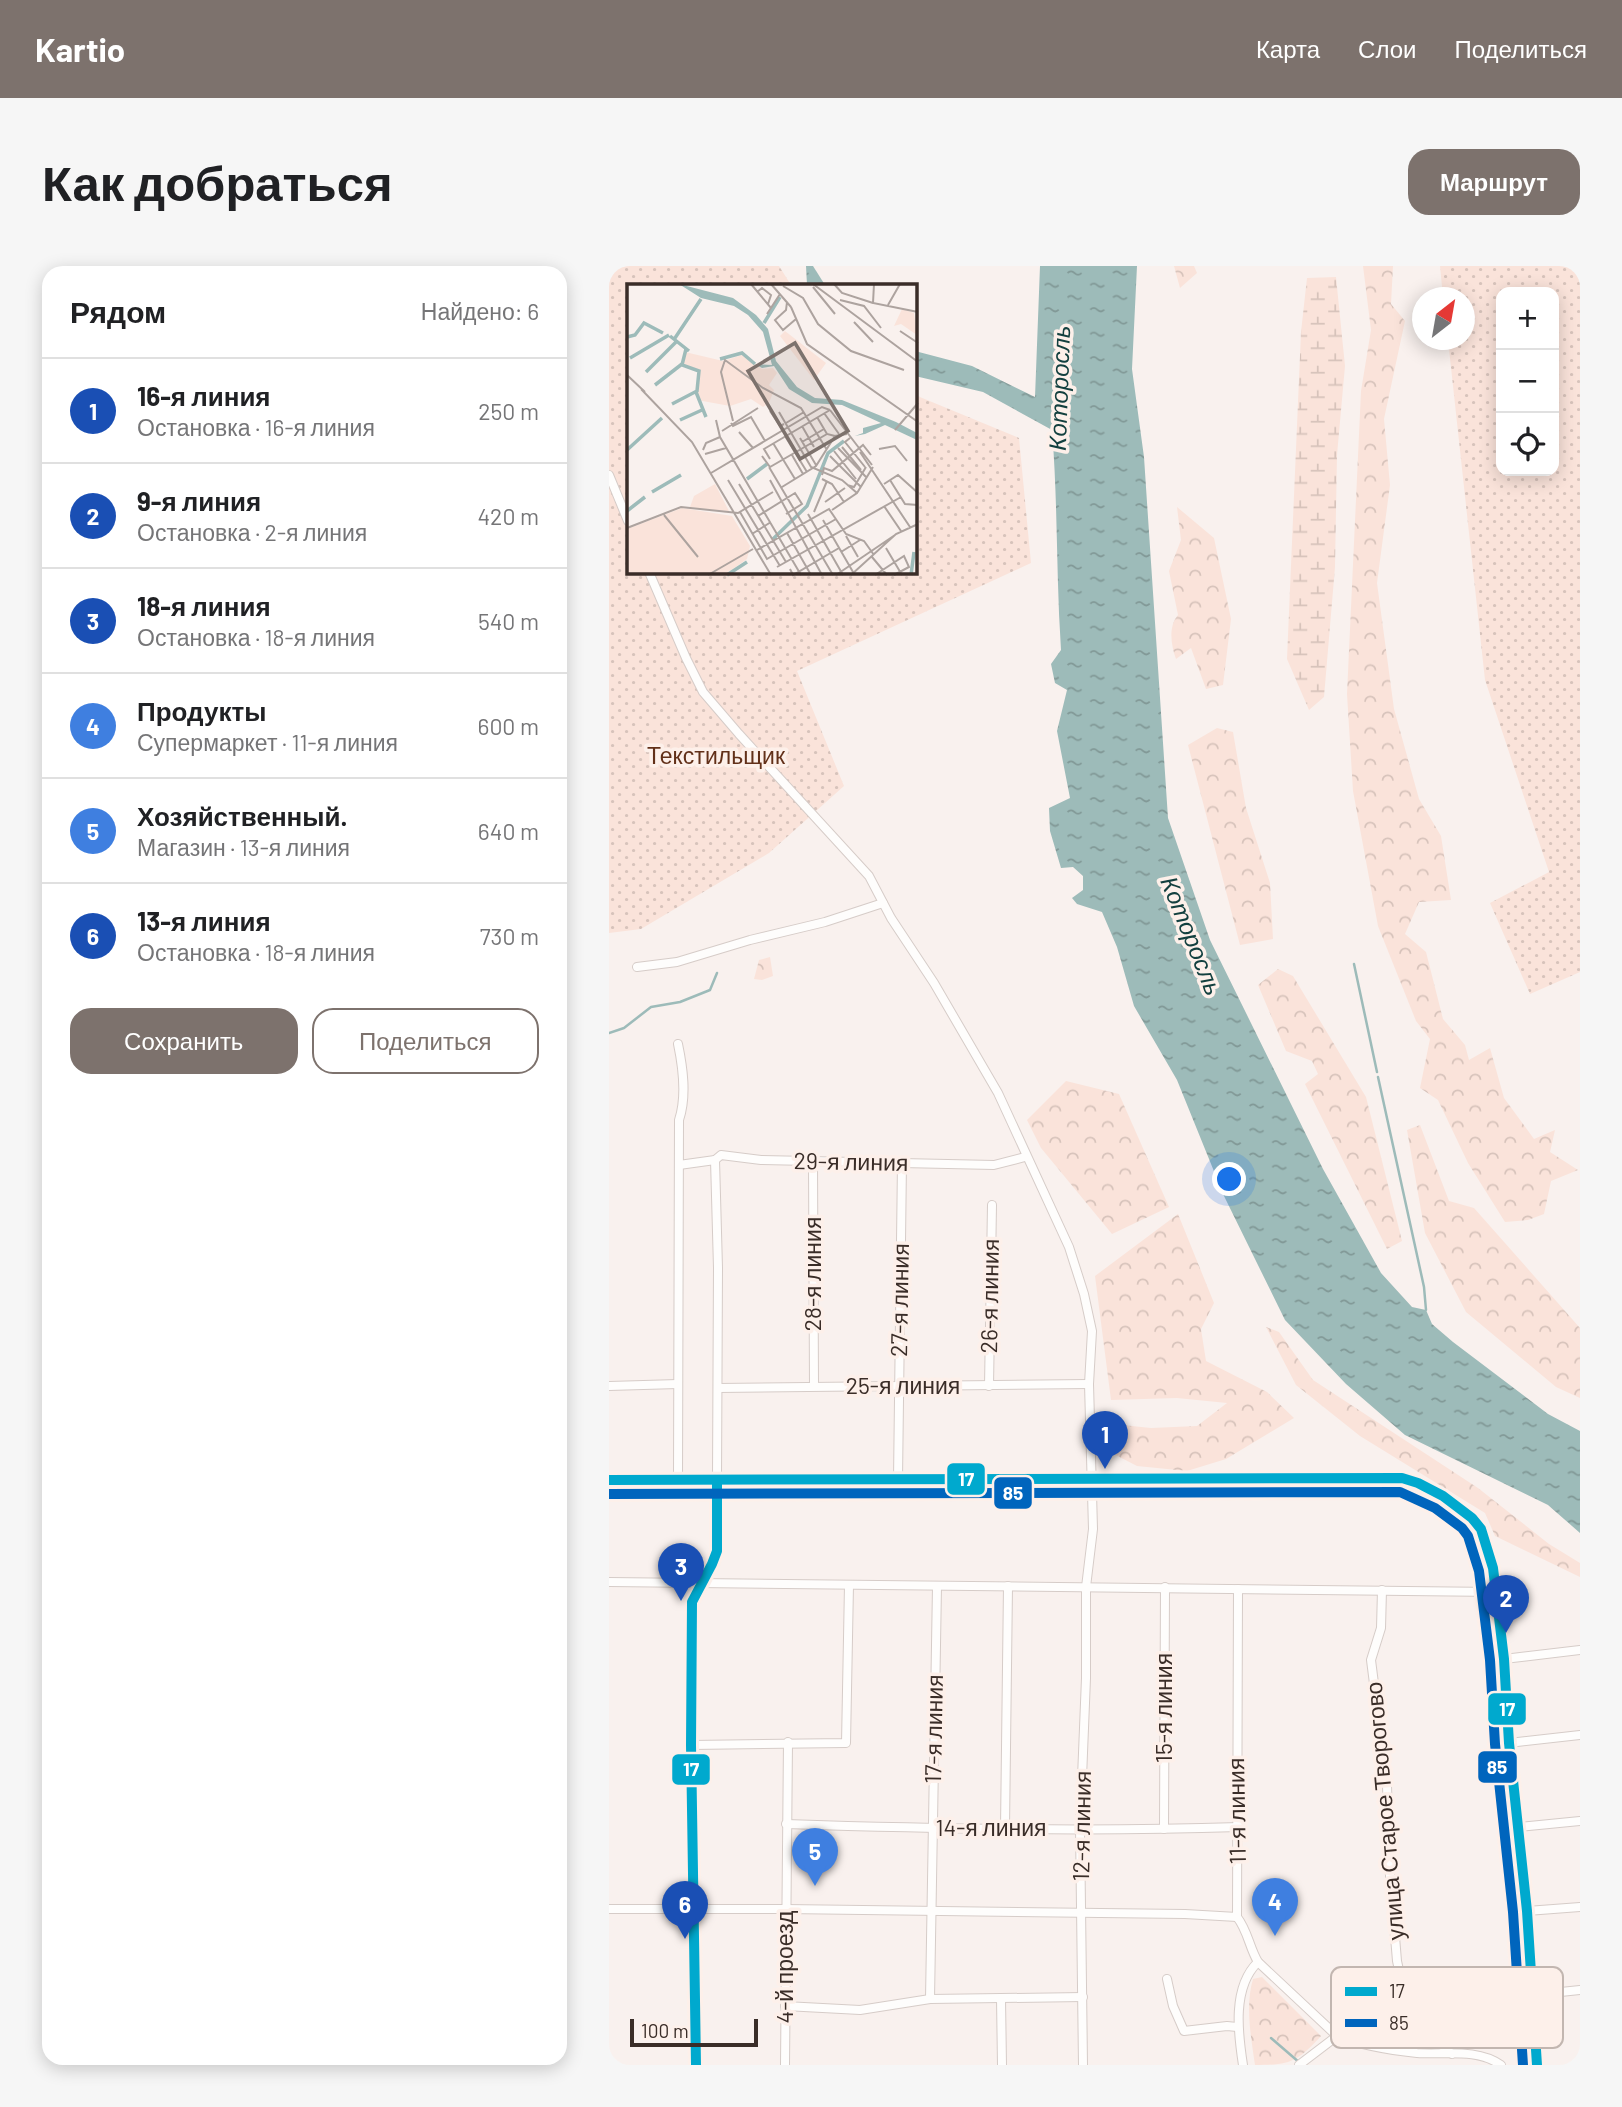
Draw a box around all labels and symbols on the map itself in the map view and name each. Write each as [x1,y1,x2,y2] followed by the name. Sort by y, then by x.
[627,284,917,574] inset map
[1412,287,1475,350] north arrow
[1042,325,1075,451] water label: Которосль
[647,741,786,769] park label: Текстильщик
[1155,872,1229,999] water label: Которосль
[793,1146,909,1176] street label: 29-я линия
[1212,1162,1246,1196] your location
[798,1217,826,1331] street label: 28-я линия
[974,1238,1004,1353] street label: 26-я линия
[884,1243,914,1357] street label: 27-я линия
[846,1371,960,1399] street label: 25-я линия
[1082,1411,1128,1469] pin: 1
[946,1462,986,1496] line badge: 17
[958,1467,975,1490] text: 17
[993,1476,1033,1510] line badge: 85
[1003,1481,1023,1504] text: 85
[658,1543,704,1601] pin: 3
[1483,1575,1529,1633] pin: 2
[1149,1653,1177,1763] street label: 15-я линия
[918,1674,948,1784] street label: 17-я линия
[1359,1681,1409,1941] street label: улица Старое Творогово
[1487,1692,1527,1726] line badge: 17
[1499,1697,1516,1720] text: 17
[1477,1750,1518,1784] line badge: 85
[671,1753,711,1786] line badge: 17
[1487,1755,1507,1778] text: 85
[683,1757,700,1780] text: 17
[1221,1757,1251,1865] street label: 11-я линия
[1066,1770,1096,1882] street label: 12-я линия
[935,1813,1047,1841] street label: 14-я линия
[792,1828,838,1886] pin: 5
[1252,1878,1298,1936] pin: 4
[662,1881,708,1939] pin: 6
[770,1910,798,2023] street label: 4-й проезд
[1331,1967,1563,2048] legend
[1389,1979,1405,2002] text: 17
[1389,2011,1409,2034] text: 85
[630,2016,758,2048] scale bar

